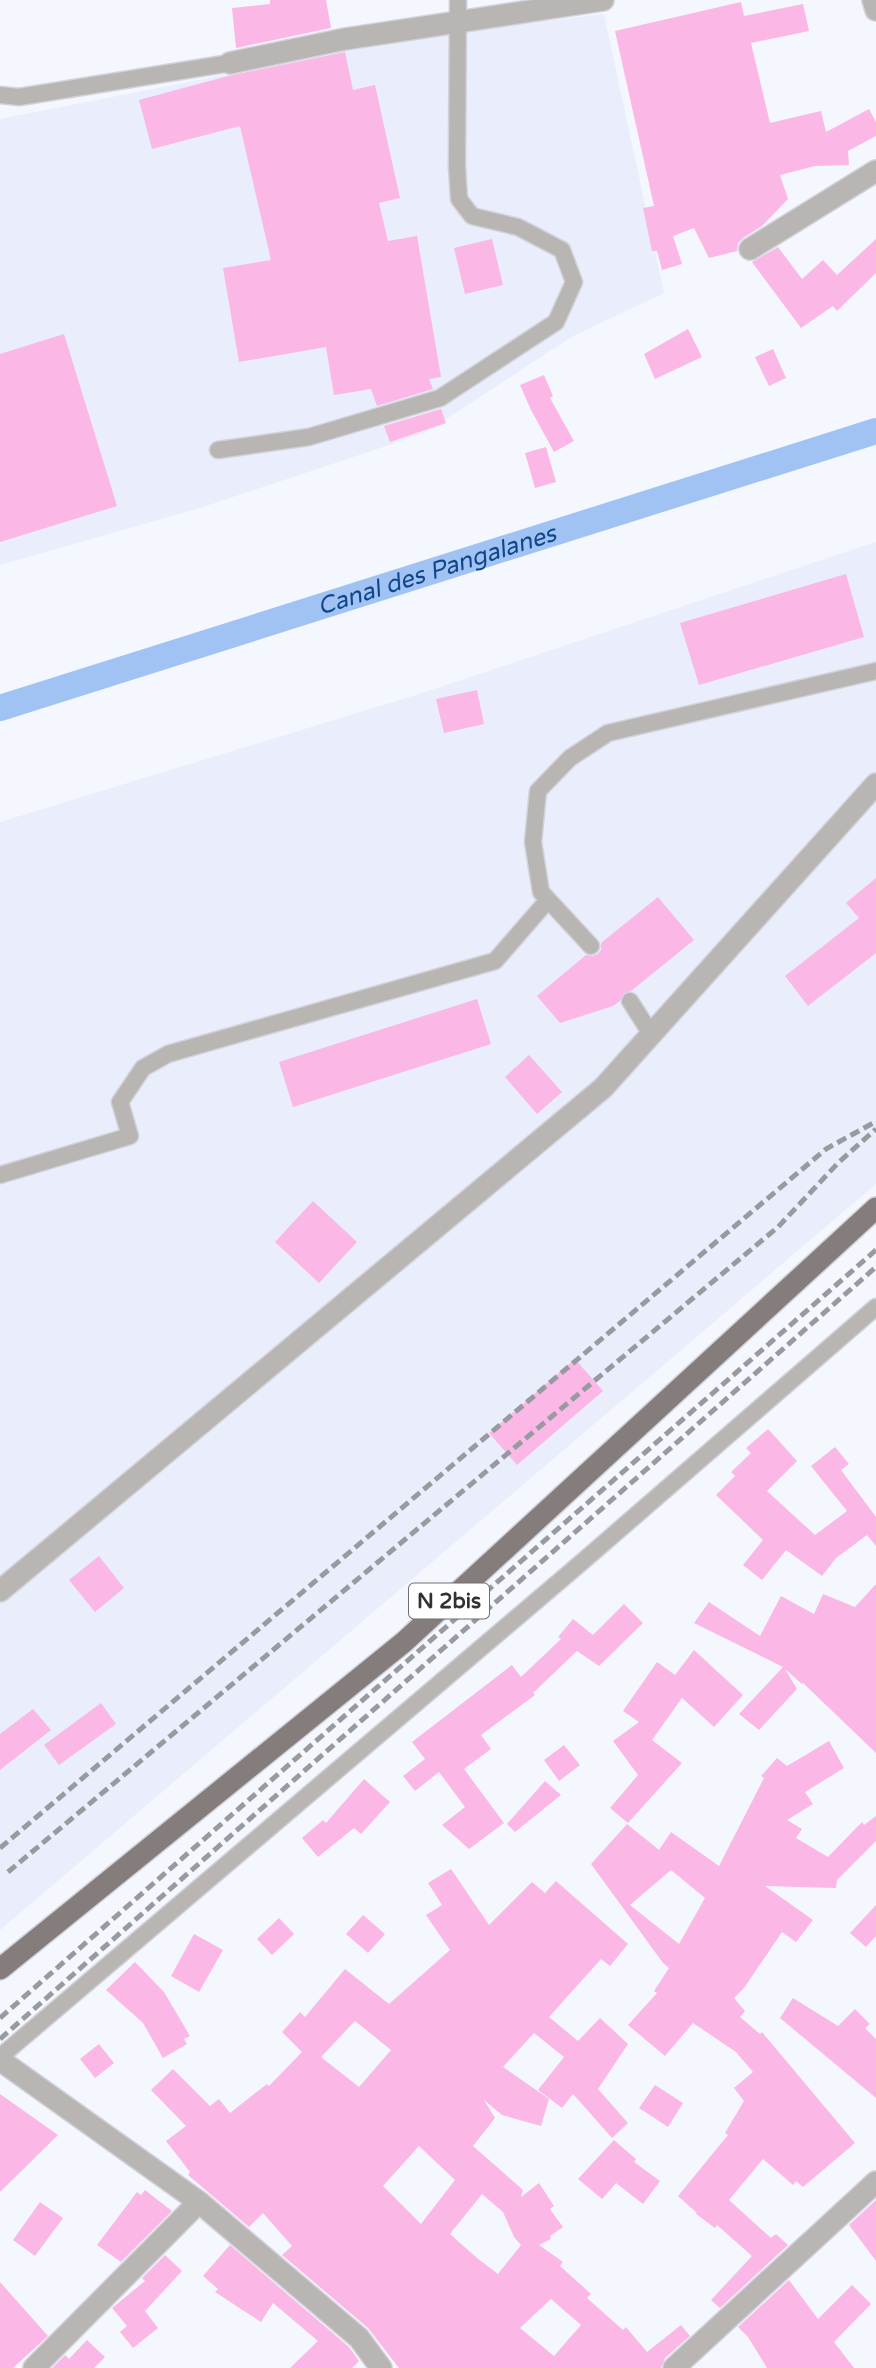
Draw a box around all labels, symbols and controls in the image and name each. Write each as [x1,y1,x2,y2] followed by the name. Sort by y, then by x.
[314,518,561,621] water label: Canal des Pangalanes
[409,1584,489,1618] road number: N 2bis

